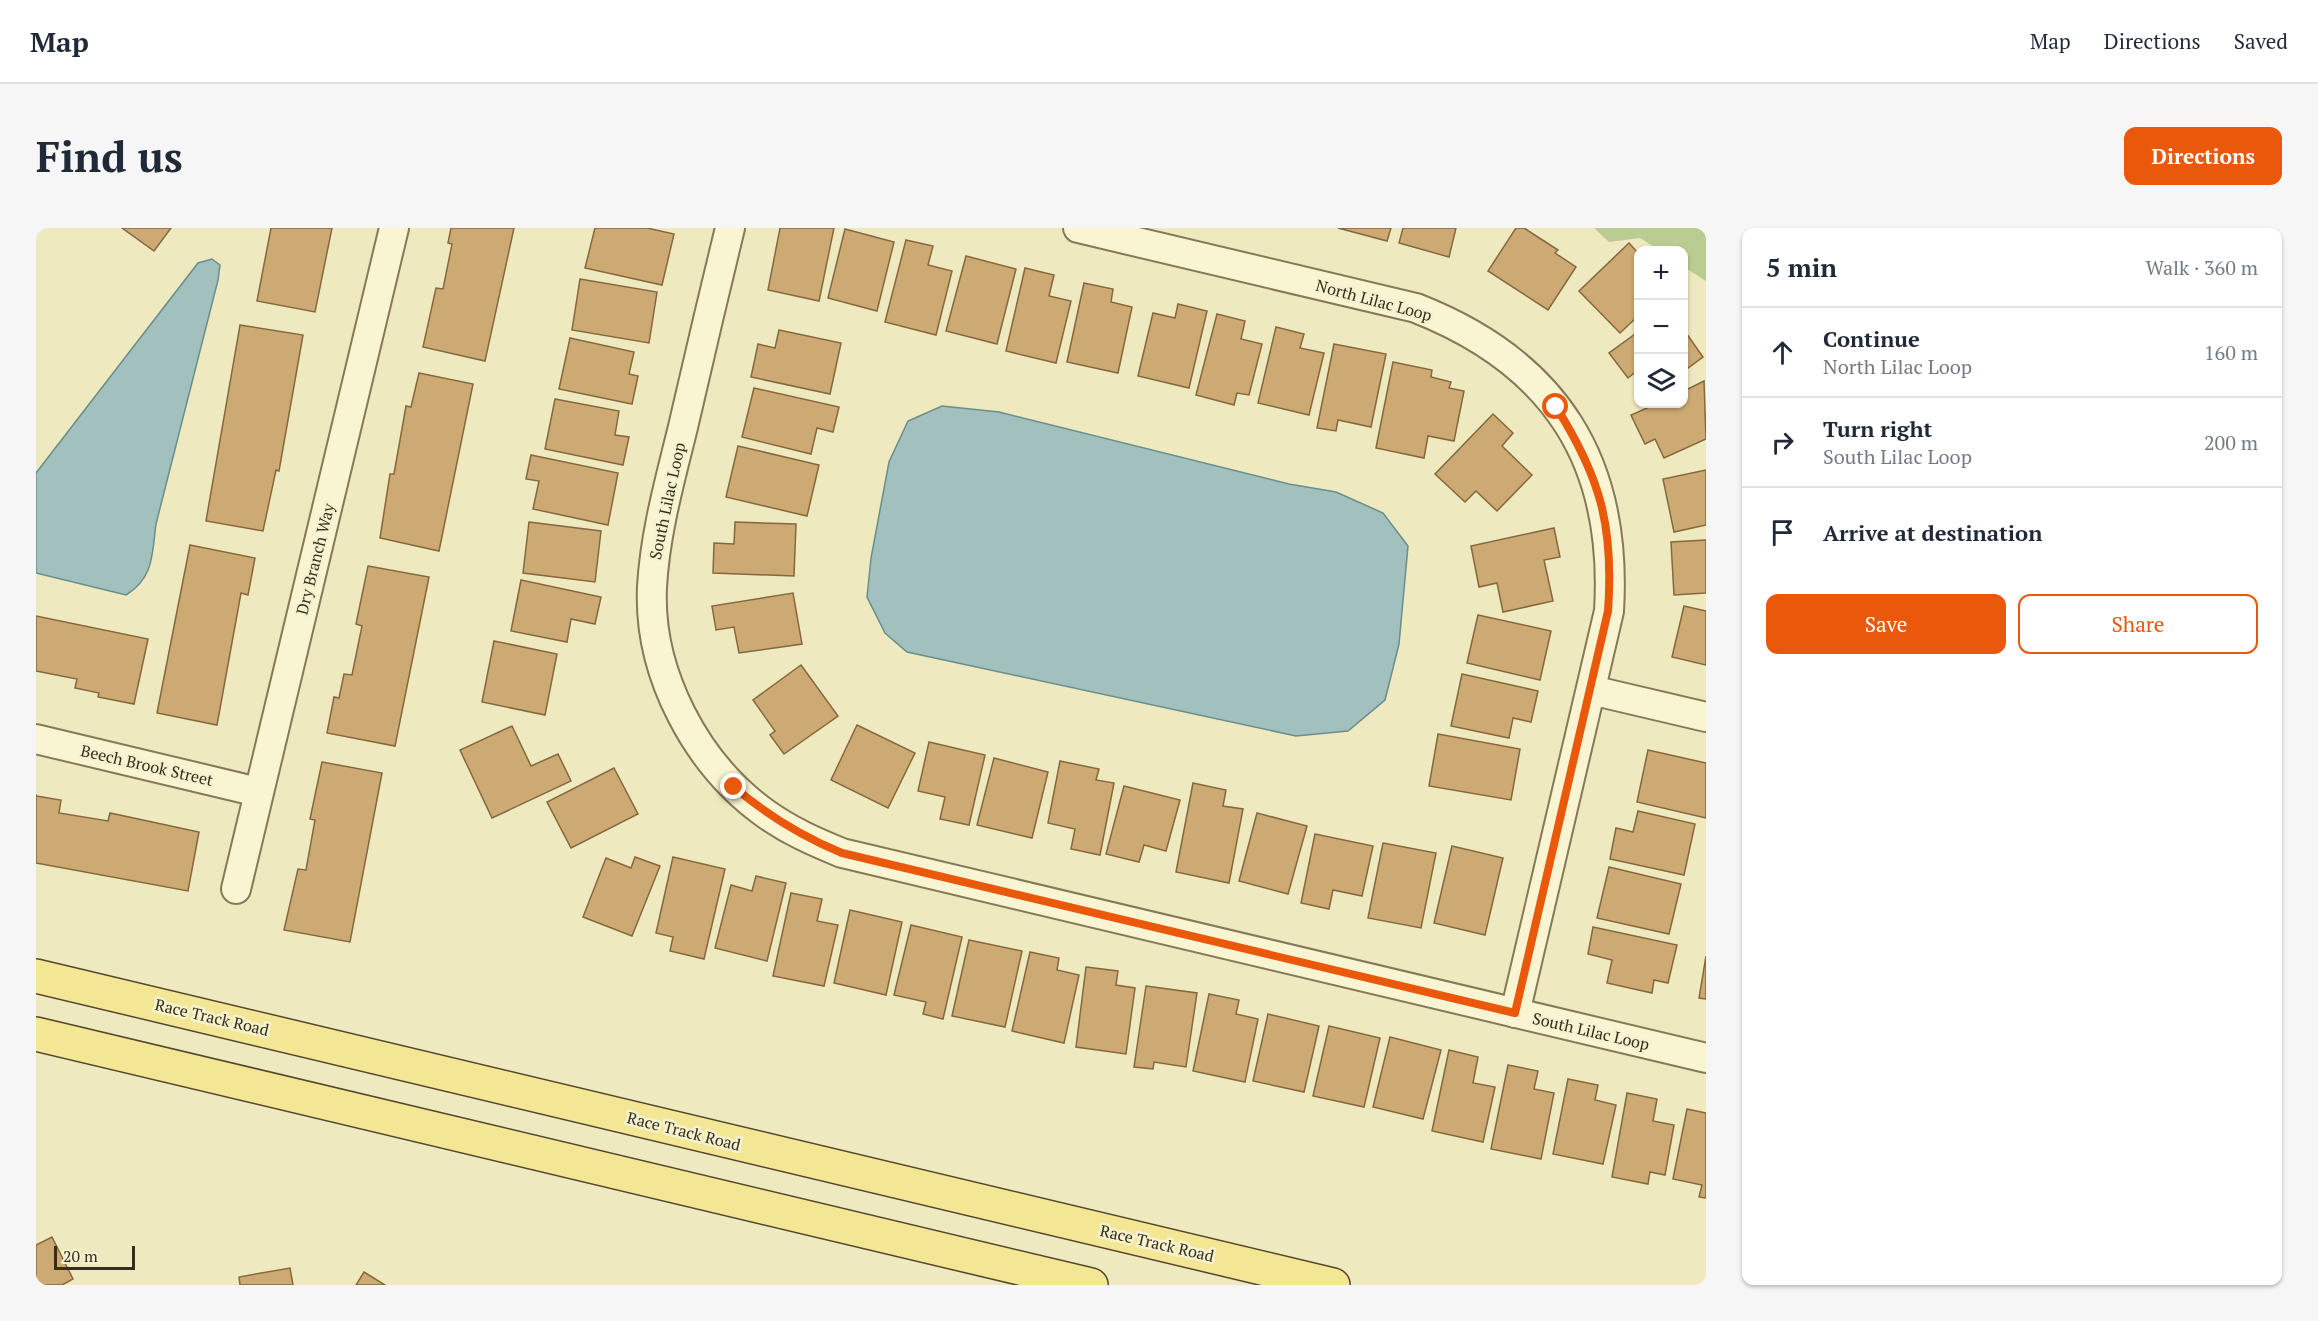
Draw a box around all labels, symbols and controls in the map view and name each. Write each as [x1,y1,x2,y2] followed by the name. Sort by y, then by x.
[30,23,89,60] text: Map
[2030,27,2071,55] text: Map
[2104,27,2201,55] text: Directions
[2234,27,2288,55] text: Saved
[2124,127,2282,185] button: Directions
[36,128,183,184] text: Find us
[1634,246,1688,408] map controls
[1634,246,1688,300] button: +
[1766,250,1837,284] text: 5 min
[2146,254,2258,281] text: Walk · 360 m
[1314,274,1434,326] street label: North Lilac Loop
[1634,300,1688,354] button: −
[1823,324,1920,353] text: Continue
[1766,336,1799,369] icon: ahead
[2204,339,2258,366] text: 160 m
[1823,353,1972,380] text: North Lilac Loop
[1634,354,1688,408] button: layers
[1542,393,1568,419] route start
[1823,414,1932,443] text: Turn right
[1766,426,1799,459] icon: right
[2204,429,2258,456] text: 200 m
[644,440,690,562] street label: South Lilac Loop
[1823,443,1972,470] text: South Lilac Loop
[291,500,340,617] street label: Dry Branch Way
[1766,516,1799,549] icon: arrive
[1823,518,2042,547] text: Arrive at destination
[1766,594,2006,654] button: Save
[2018,594,2258,654] button: Share
[79,739,215,791] street label: Beech Brook Street
[720,773,746,799] route end
[153,993,271,1041] street label: Race Track Road
[1530,1007,1652,1055] street label: South Lilac Loop
[625,1106,743,1156] street label: Race Track Road
[1098,1219,1216,1267] street label: Race Track Road
[54,1243,135,1270] scale bar
[63,1245,98,1267] text: 20 m

